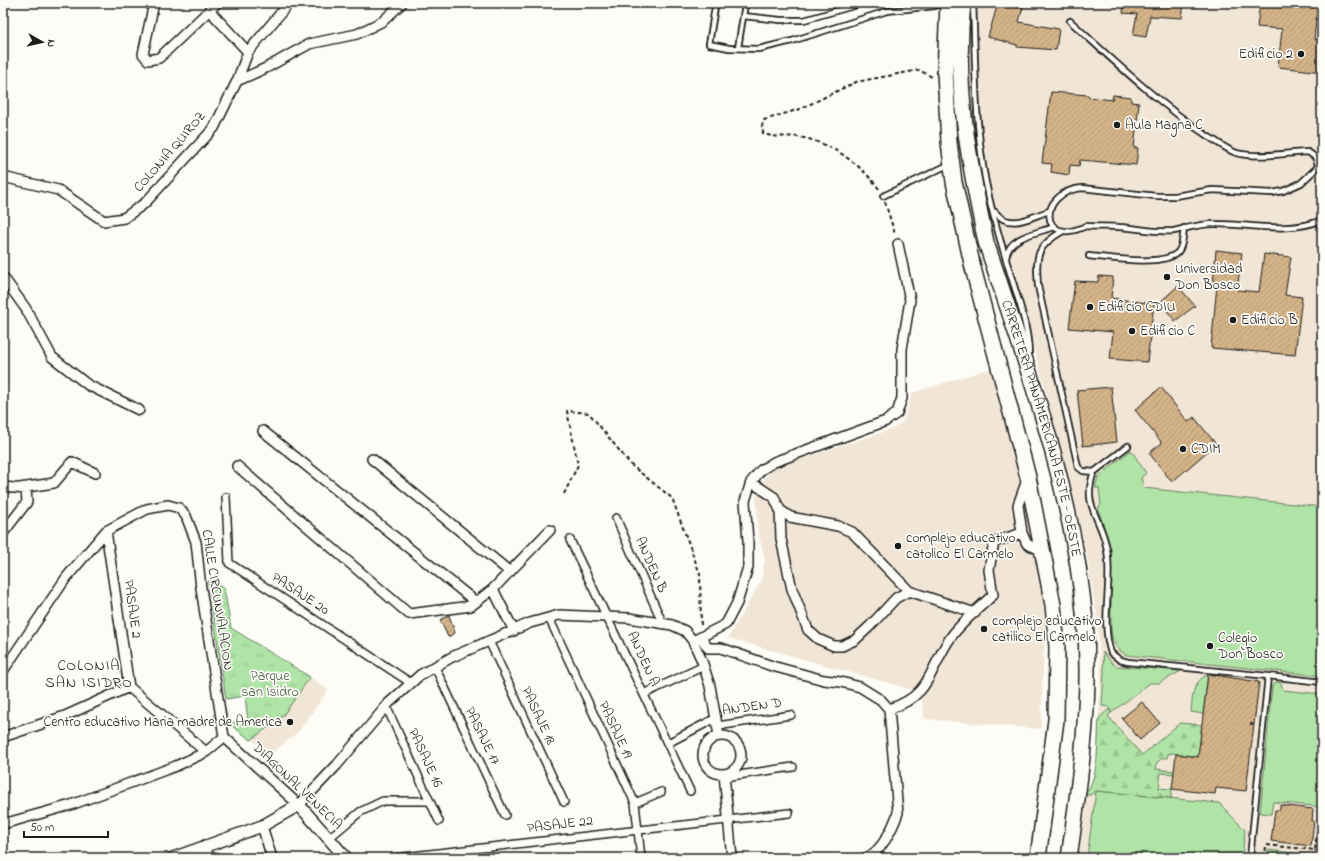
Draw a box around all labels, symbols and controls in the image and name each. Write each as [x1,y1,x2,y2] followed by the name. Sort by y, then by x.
[22,22,62,62] north arrow
[42,38,59,48] text: N
[1239,44,1293,65] place label: Edificio 2
[1296,49,1306,59] marker: Edificio 2
[129,107,211,197] street label: COLONIA QUIROZ
[1125,115,1203,137] place label: Aula Magna C
[1112,120,1122,130] marker: Aula Magna C
[1174,259,1243,296] place label: Universidad Don Bosco
[1162,272,1172,282] marker: Universidad Don Bosco
[996,297,1087,559] street label: CARRETERA PANAMERICANA ESTE - OESTE
[1098,297,1176,318] place label: Edificio CDIU
[1085,302,1095,312] marker: Edificio CDIU
[1241,310,1298,331] place label: Edificio B
[1228,315,1238,325] marker: Edificio B
[1140,321,1195,342] place label: Edificio C
[1127,326,1137,336] marker: Edificio C
[1191,439,1221,460] place label: CDIM
[1178,444,1188,454] marker: CDIM
[196,528,238,672] street label: CALLE CIRCUNVALACION
[906,528,1016,565] place label: complejo educativo catolico El Carmelo
[629,534,673,596] street label: ANDEN B
[893,541,903,551] marker: complejo educativo catolico El Carmelo
[267,567,333,621] street label: PASAJE 20
[117,578,147,640] street label: PASAJE 2
[992,611,1102,648] place label: complejo educativo catilico El Carmelo
[979,624,989,634] marker: complejo educativo catilico El Carmelo
[621,628,665,690] street label: ANDEN A
[1217,628,1283,665] place label: Colegio Don Bosco
[1205,641,1215,651] marker: Colegio Don Bosco
[45,655,133,694] district label: COLONIA SAN ISIDRO
[241,666,299,703] park label: Parque san Isidro
[515,683,561,749] street label: PASAJE 18
[721,692,783,722] street label: ANDEN D
[593,698,638,763] street label: PASAJE 19
[459,703,505,769] street label: PASAJE 17
[44,712,282,733] place label: Centro educativo Maria madre de America
[285,717,295,727] marker: Centro educativo Maria madre de America
[402,725,448,791] street label: PASAJE 16
[246,736,347,835] street label: DIAGONAL VENECIA
[526,811,594,839] street label: PASAJE 22
[24,813,108,839] scale bar
[30,819,54,837] text: 50 m

